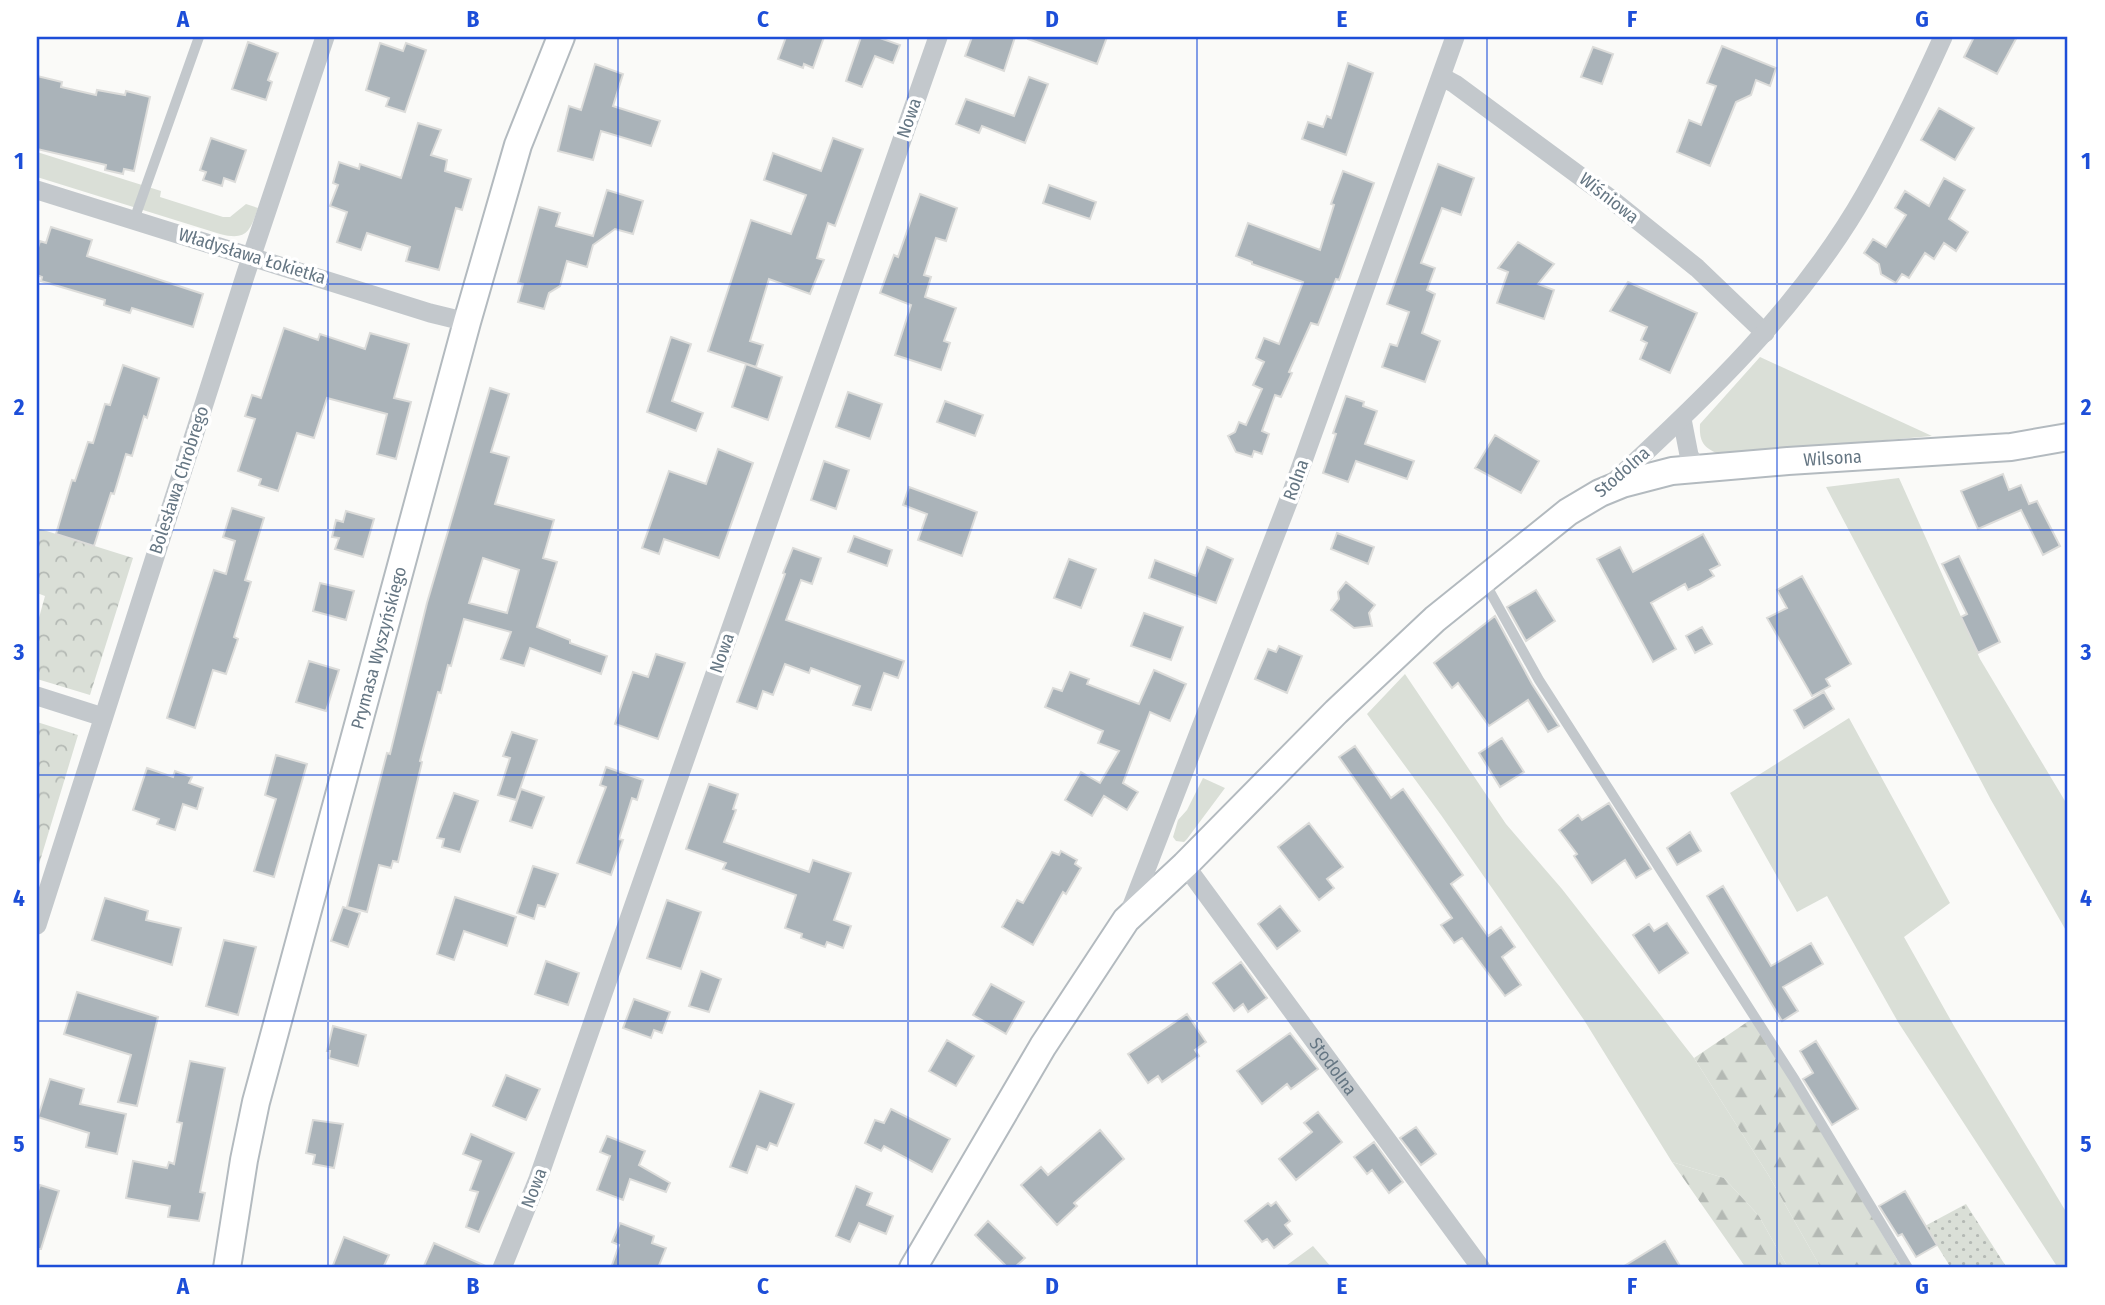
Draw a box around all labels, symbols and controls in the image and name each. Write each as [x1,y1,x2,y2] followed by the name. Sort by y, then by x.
[176,5,190,33] text: A
[467,5,480,33] text: B
[757,5,769,33] text: C
[1045,5,1059,33] text: D
[1337,5,1348,33] text: E
[1627,5,1637,33] text: F
[1915,5,1929,33] text: G
[892,95,926,141] street label: Nowa
[14,147,24,175] text: 1
[2081,147,2091,175] text: 1
[1575,168,1643,228] street label: Wiśniowa
[176,223,328,289] street label: Władysława Łokietka
[13,393,25,421] text: 2
[2080,393,2092,421] text: 2
[145,403,213,557] street label: Bolesława Chrobrego
[1590,442,1654,502] street label: Stodolna
[1803,445,1862,471] street label: Wilsona
[1278,456,1314,504] street label: Rolna
[346,564,411,732] street label: Prymasa Wyszyńskiego
[705,630,739,676] street label: Nowa
[13,638,25,666] text: 3
[2080,638,2092,666] text: 3
[13,884,25,912] text: 4
[2080,884,2092,912] text: 4
[1305,1033,1362,1100] street label: Stodolna
[13,1130,25,1158] text: 5
[2080,1130,2092,1158] text: 5
[516,1165,552,1211] street label: Nowa
[176,1272,190,1300] text: A
[467,1272,480,1300] text: B
[757,1272,769,1300] text: C
[1045,1272,1059,1300] text: D
[1337,1272,1348,1300] text: E
[1627,1272,1637,1300] text: F
[1915,1272,1929,1300] text: G

